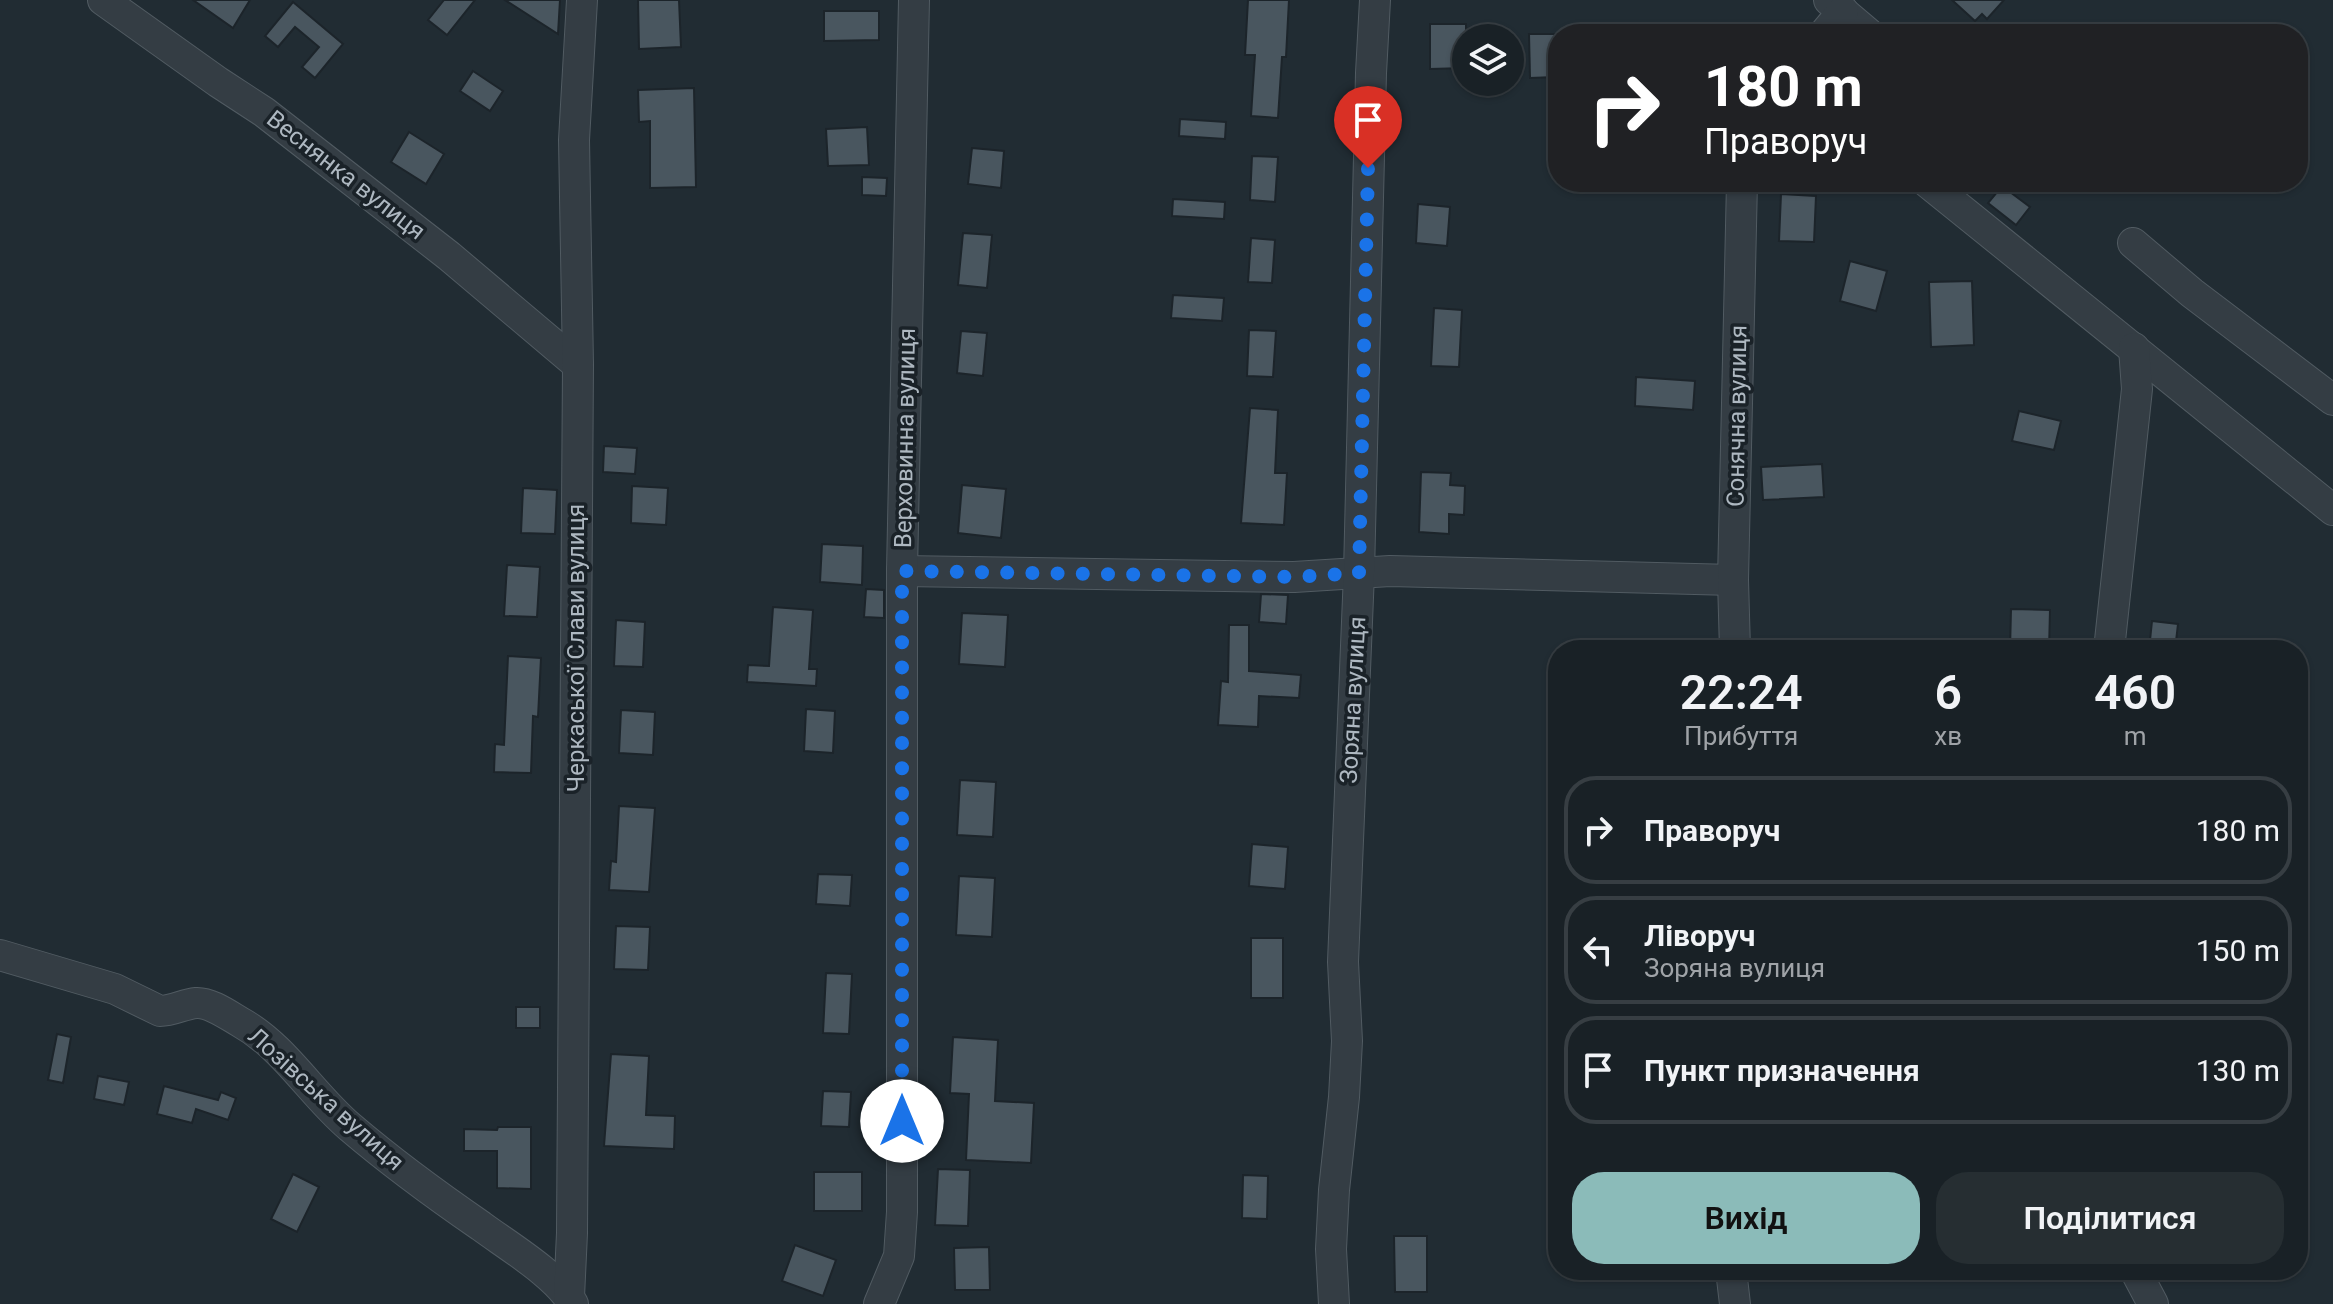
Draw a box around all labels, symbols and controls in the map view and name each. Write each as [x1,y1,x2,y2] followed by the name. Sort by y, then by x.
[1452,24,1524,96] map controls
[1452,24,1524,96] button: layers
[1704,54,1863,120] text: 180 m
[1572,56,1676,160] icon: right
[1334,86,1402,168] pin
[1346,98,1390,142] icon: arrive
[261,105,431,245] street label: Веснянка вулиця
[1704,121,1867,163] text: Праворуч
[1721,325,1753,507] street label: Сонячна вулиця
[889,328,921,548] street label: Верховинна вулиця
[562,504,590,792] street label: Черкаської Слави вулиця
[1335,616,1371,784] street label: Зоряна вулиця
[1680,664,1803,721] text: 22:24
[1935,664,1962,721] text: 6
[2094,664,2176,721] text: 460
[1684,721,1798,751] text: Прибуття
[1934,721,1962,751] text: хв
[2124,721,2146,751] text: m
[1576,808,1620,852] icon: right
[1644,813,1780,848] text: Праворуч
[2196,813,2280,848] text: 180 m
[1644,918,1755,953] text: Ліворуч
[1576,928,1620,972] icon: left
[2196,933,2280,968] text: 150 m
[1644,953,1825,983] text: Зоряна вулиця
[242,1022,410,1176] street label: Лозівська вулиця
[1576,1048,1620,1092] icon: arrive
[1644,1053,1920,1088] text: Пункт призначення
[2196,1053,2280,1088] text: 130 m
[860,1079,944,1163] position arrow
[1572,1172,1920,1264] button: Вихід
[1936,1172,2284,1264] button: Поділитися

